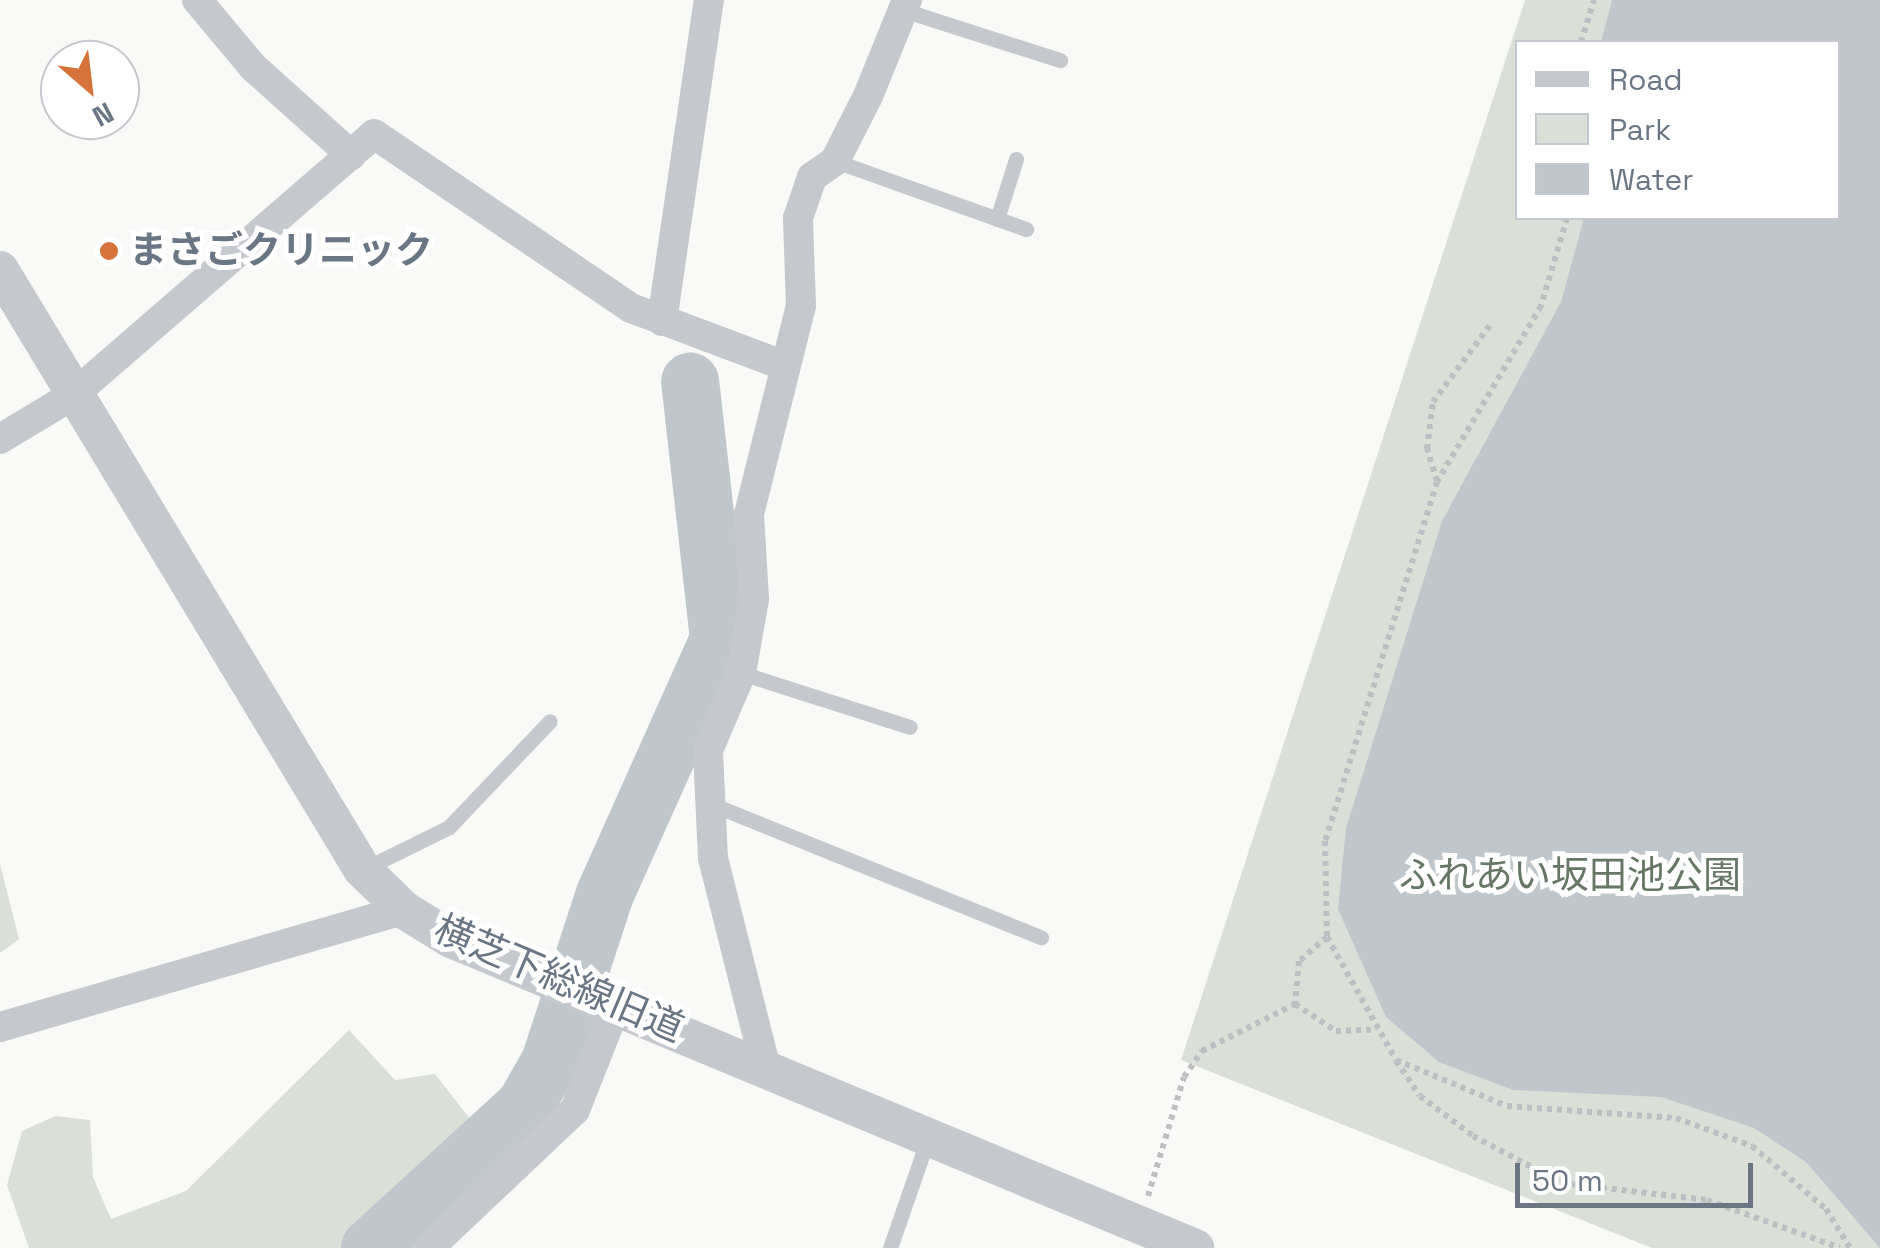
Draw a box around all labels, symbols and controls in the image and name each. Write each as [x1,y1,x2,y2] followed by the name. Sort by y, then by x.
[40,40,140,140] north arrow
[1515,40,1840,220] legend
[1609,60,1683,99] text: Road
[86,94,120,135] text: N
[1609,110,1671,149] text: Park
[1609,160,1694,199] text: Water
[129,228,433,274] place label: まさごクリニック
[98,240,120,262] marker: まさごクリニック
[1399,853,1741,899] park label: ふれあい坂田池公園
[428,906,690,1052] street label: 横芝下総線旧道
[1520,1143,1758,1205] scale bar
[1532,1161,1603,1200] text: 50 m

